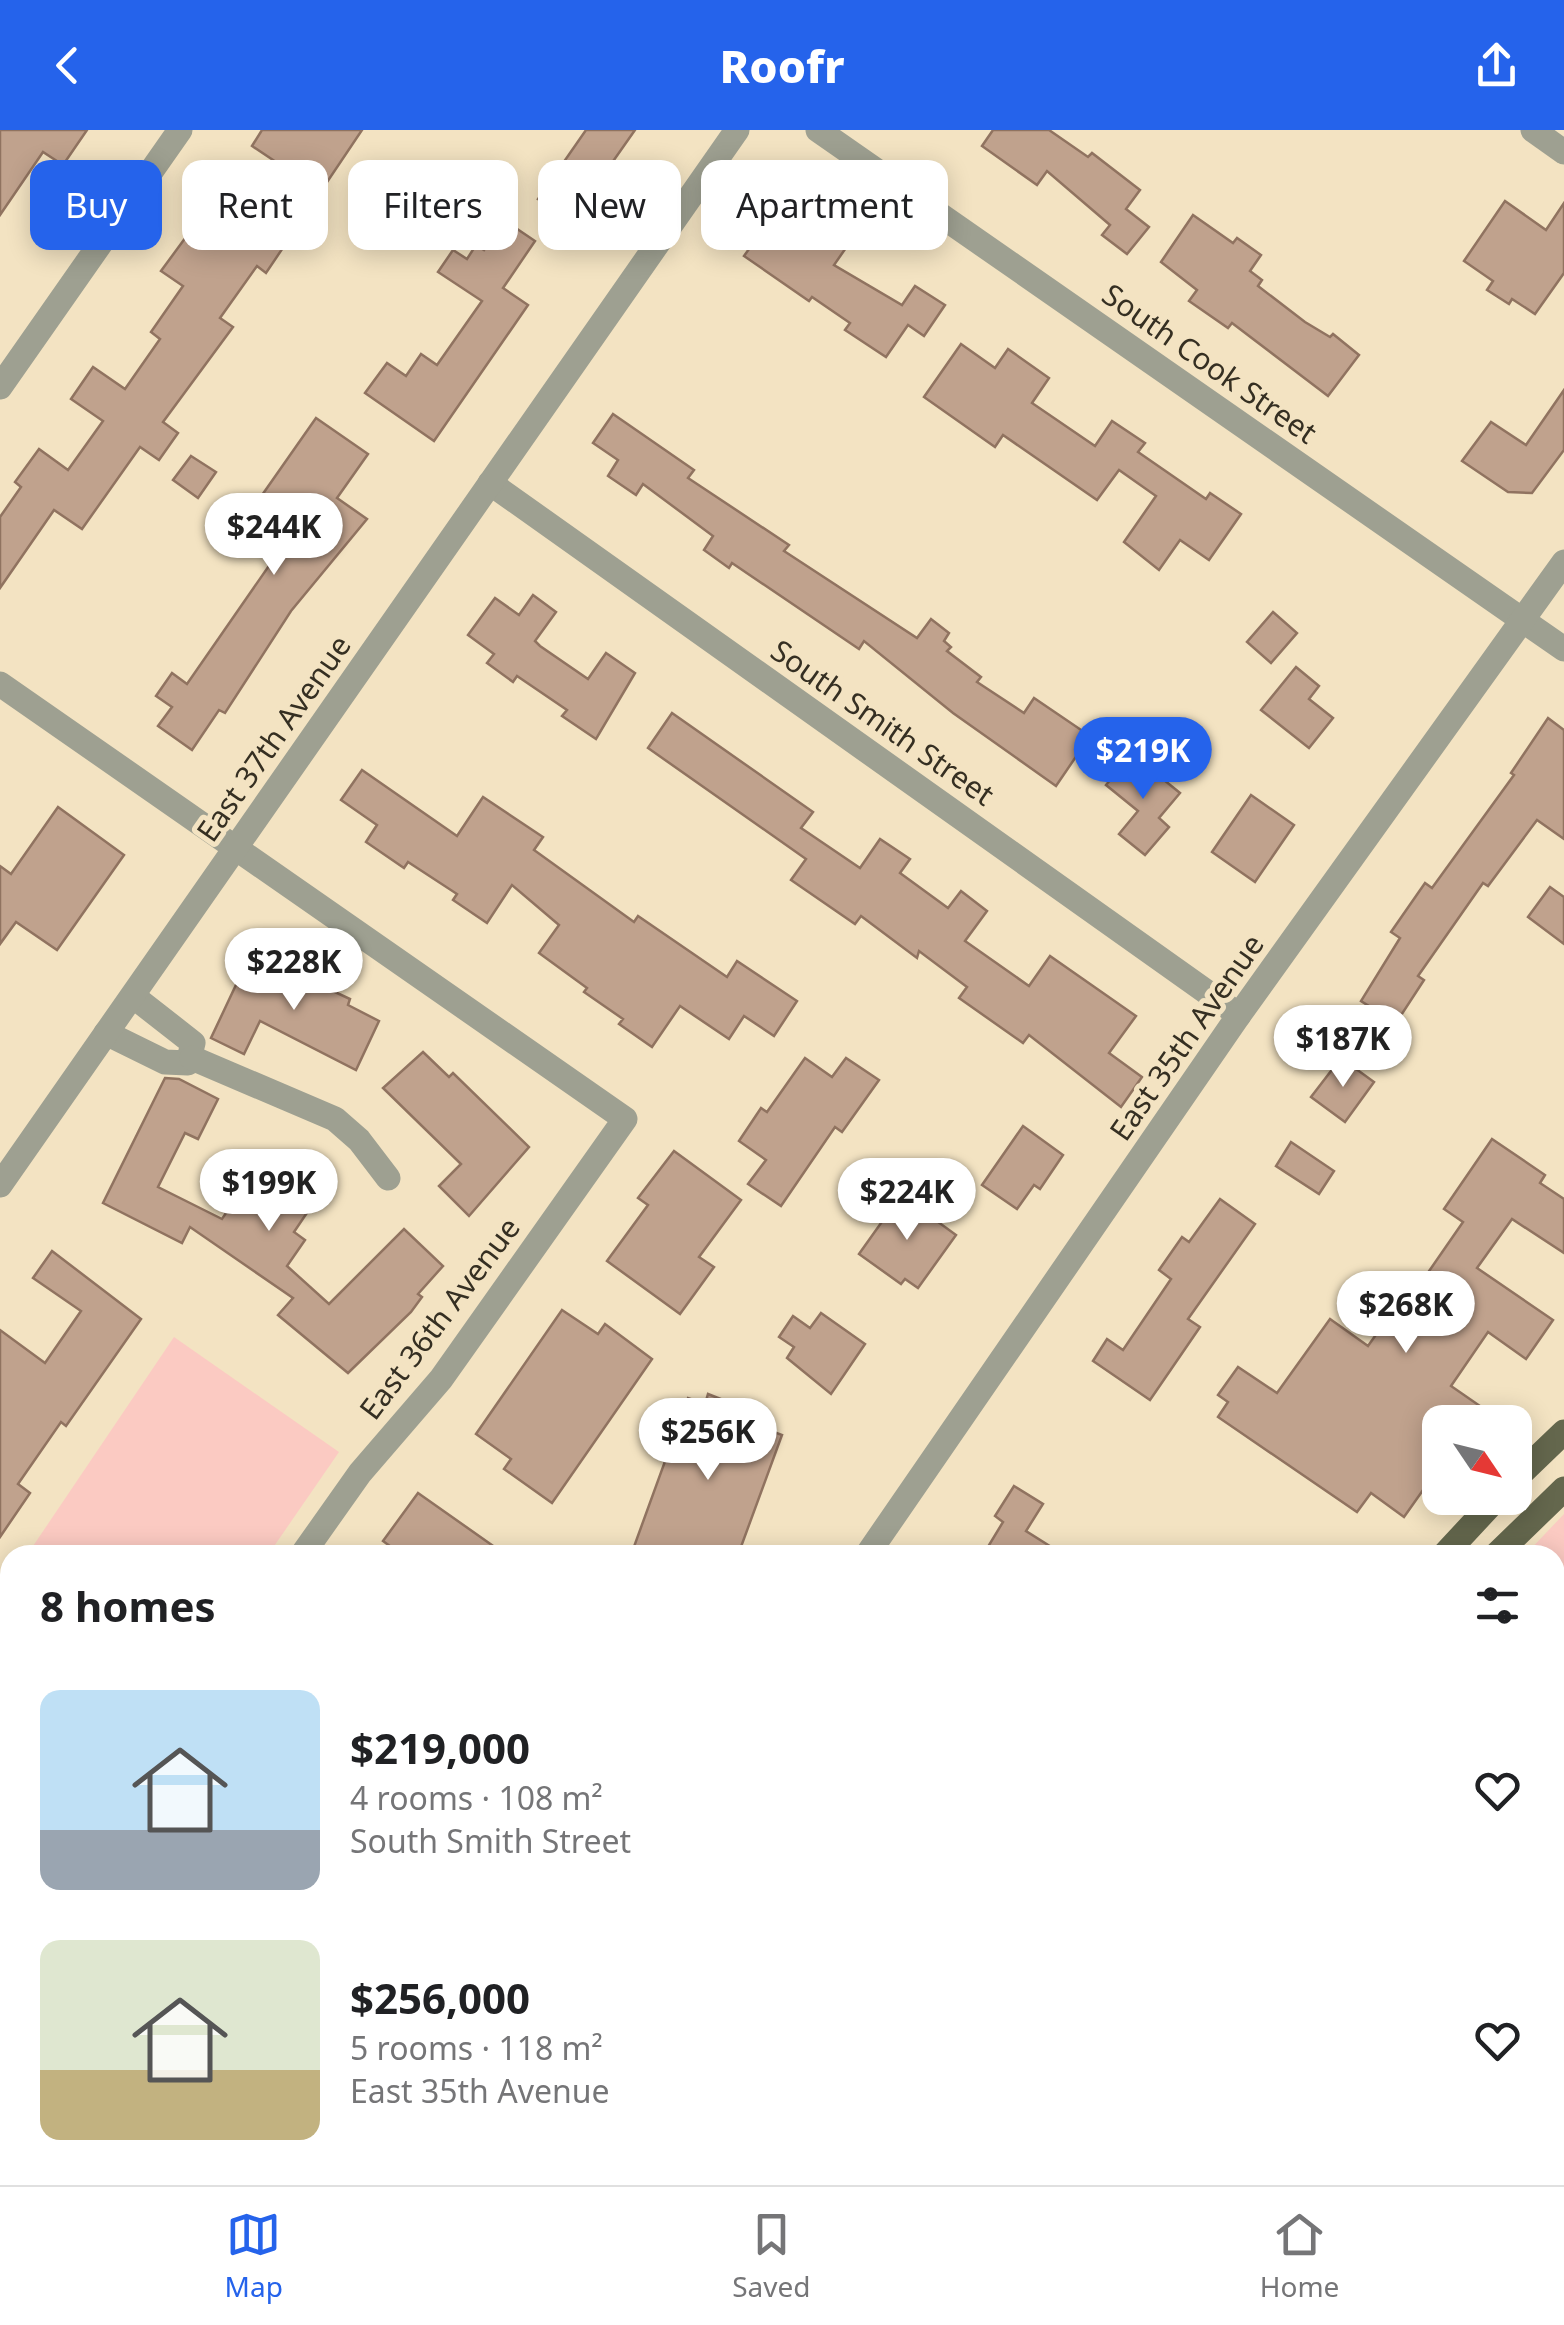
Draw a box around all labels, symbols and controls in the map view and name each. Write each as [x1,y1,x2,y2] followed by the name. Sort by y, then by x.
[719,35,845,96] text: Roofr
[40,38,95,93] icon: back
[1469,38,1524,93] icon: share
[30,160,162,250] chip: Buy
[182,160,328,250] chip: Rent
[348,160,518,250] chip: Filters
[538,160,681,250] chip: New
[701,160,948,250] chip: Apartment
[1095,274,1326,452] street label: South Cook Street
[204,493,344,578] pin: $244K
[227,504,321,547] text: $244K
[186,627,360,849] street label: East 37th Avenue
[763,630,1003,814] street label: South Smith Street
[1073,717,1213,802] pin: $219K
[1096,728,1190,771] text: $219K
[1099,926,1273,1148] street label: East 35th Avenue
[224,928,364,1013] pin: $228K
[247,939,341,982] text: $228K
[1273,1005,1413,1090] pin: $187K
[1296,1016,1390,1059] text: $187K
[199,1149,339,1234] pin: $199K
[837,1158,977,1243] pin: $224K
[222,1160,316,1203] text: $199K
[860,1169,954,1212] text: $224K
[349,1208,529,1428] street label: East 36th Avenue
[1336,1271,1476,1356] pin: $268K
[1359,1282,1453,1325] text: $268K
[638,1398,778,1483] pin: $256K
[1422,1405,1532,1515] north arrow
[1422,1405,1532,1515] map controls
[661,1409,755,1452] text: $256K
[40,1577,216,1634] text: 8 homes
[1470,1578,1525,1633] icon: filters
[350,1719,530,1776] text: $219,000
[120,1730,240,1850] icon: home
[1470,1763,1525,1818] icon: heart
[350,1776,603,1819] text: 4 rooms · 108 m²
[350,1819,631,1862] text: South Smith Street
[350,1969,530,2026] text: $256,000
[120,1980,240,2100] icon: home
[1470,2013,1525,2068] icon: heart
[350,2026,603,2069] text: 5 rooms · 118 m²
[350,2069,610,2112] text: East 35th Avenue
[225,2207,283,2305] tab: Map
[732,2207,810,2305] tab: Saved
[1260,2207,1339,2305] tab: Home

